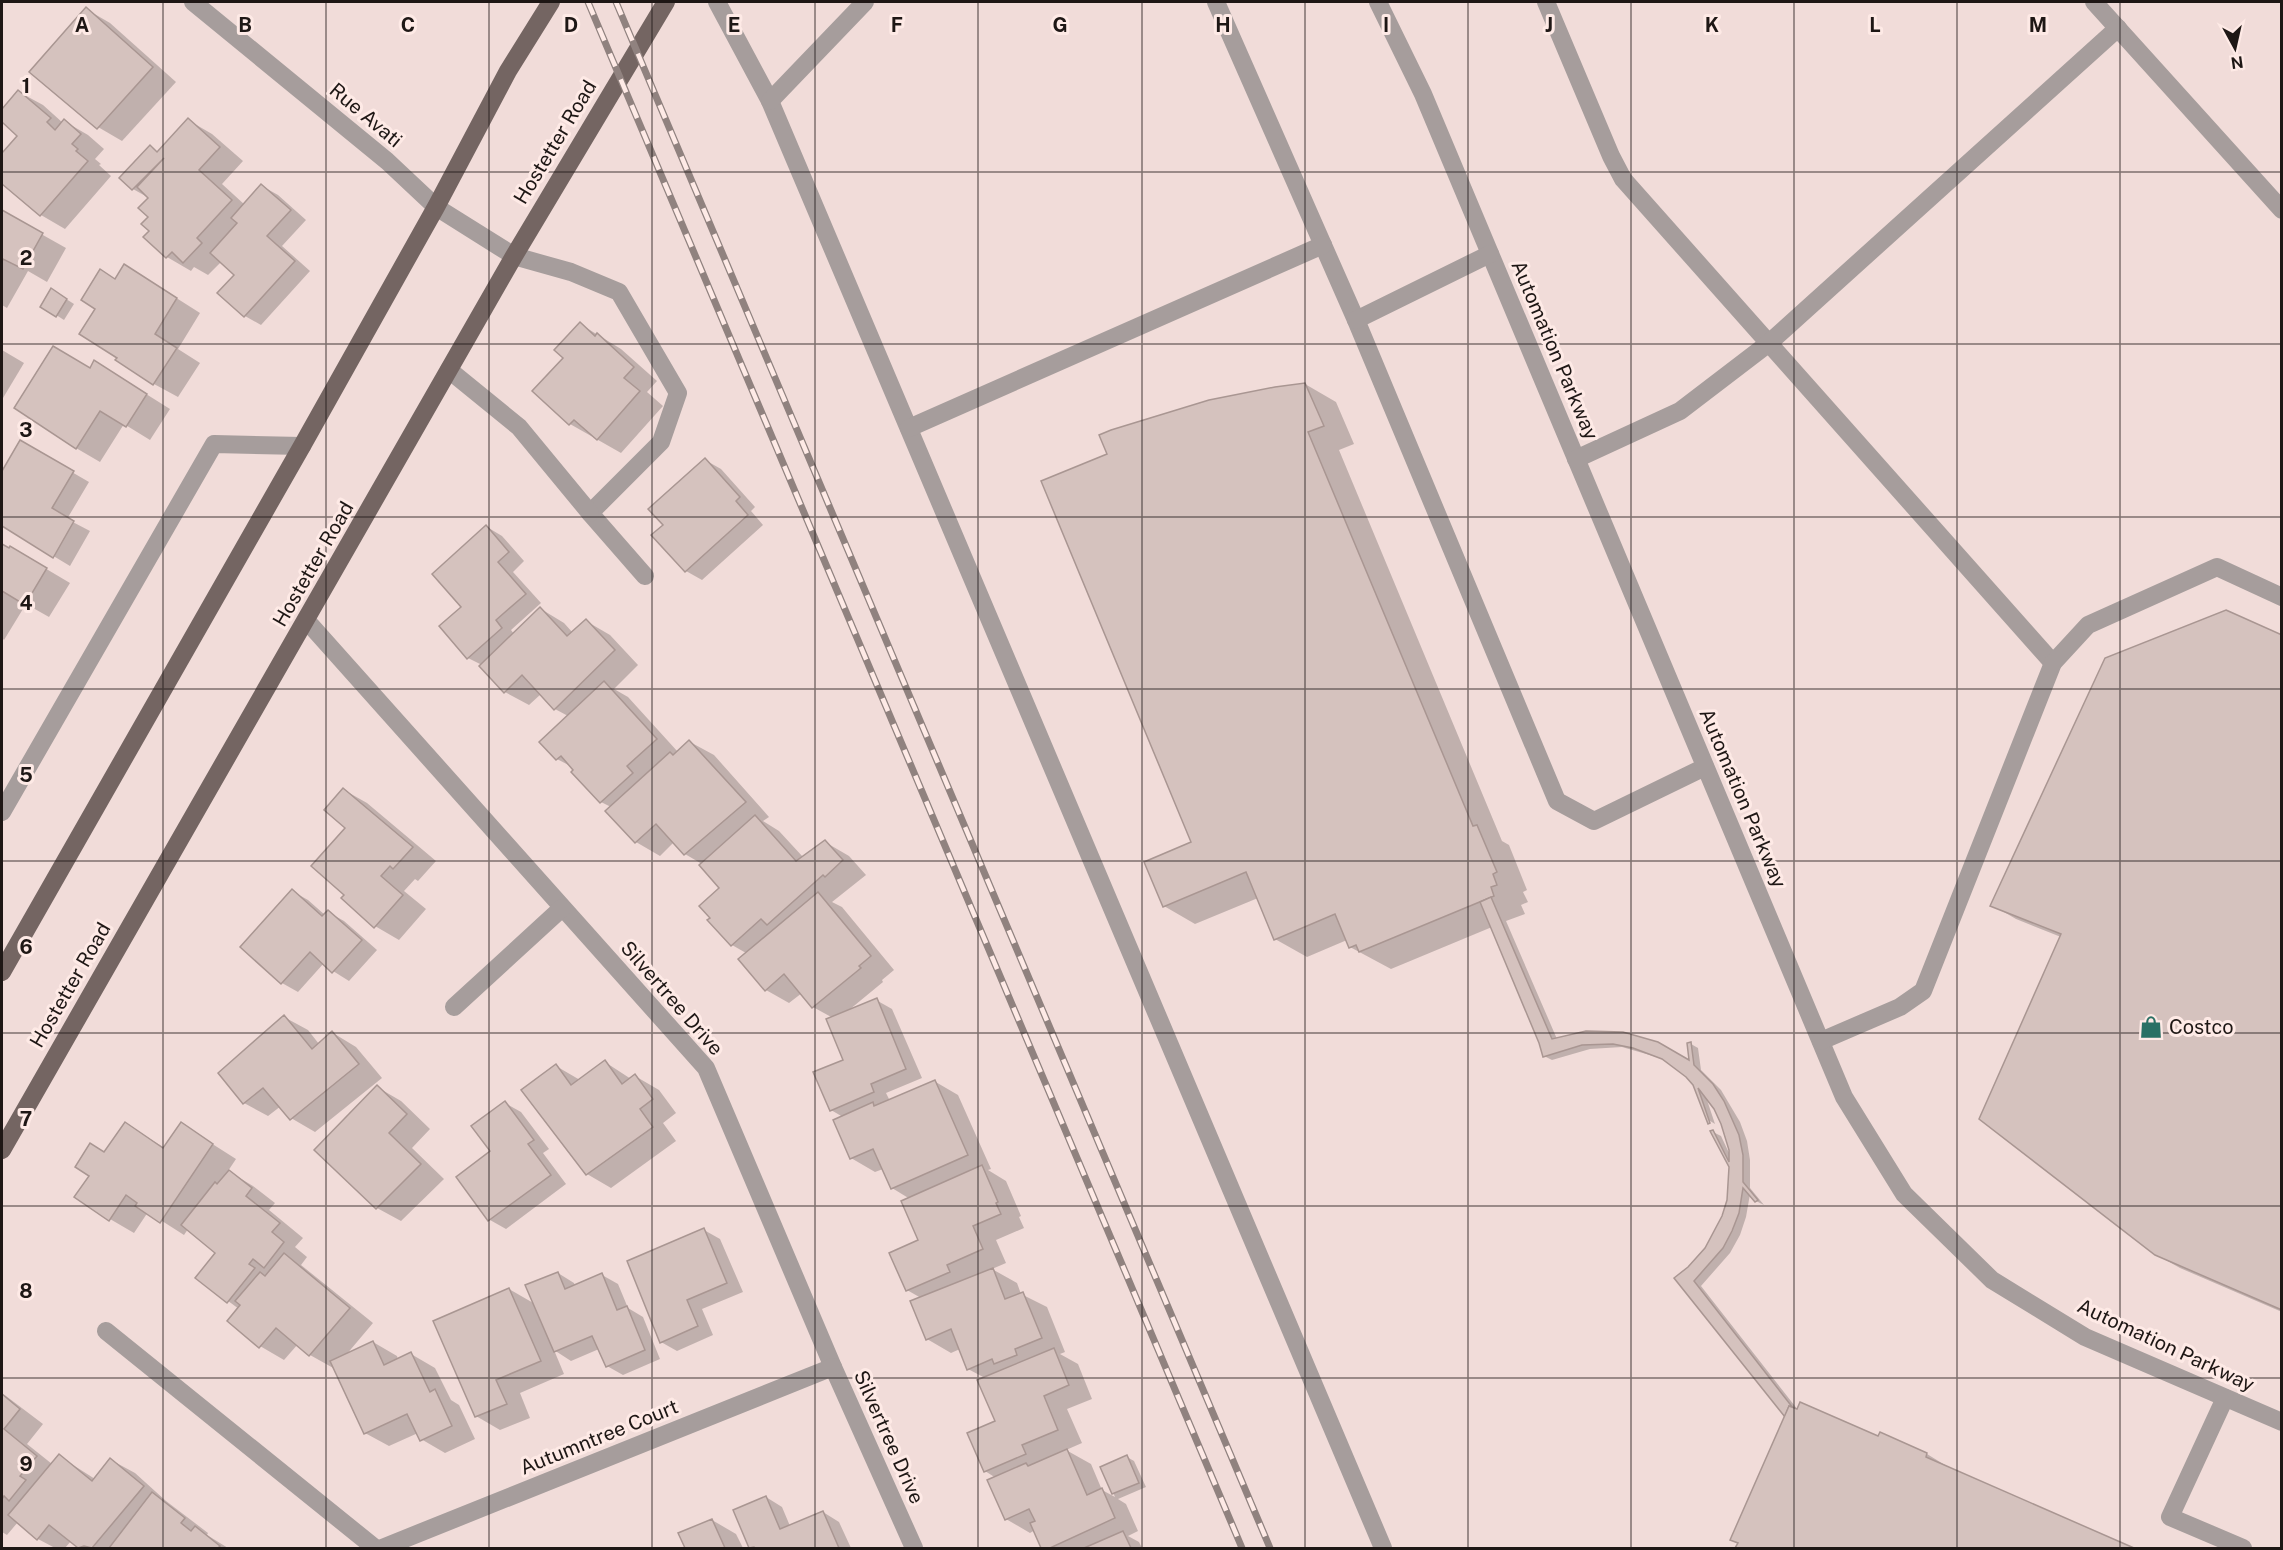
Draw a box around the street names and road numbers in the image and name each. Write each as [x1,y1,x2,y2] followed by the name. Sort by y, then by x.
[509,76,601,208] street label: Hostetter Road
[325,78,407,152] street label: Rue Avati
[1506,257,1604,444] street label: Automation Parkway
[268,497,358,631] street label: Hostetter Road
[1694,705,1792,892] street label: Automation Parkway
[25,918,115,1052] street label: Hostetter Road
[616,936,728,1060] street label: Silvertree Drive
[2074,1293,2259,1397] street label: Automation Parkway
[849,1367,929,1507] street label: Silvertree Drive
[516,1394,682,1480] street label: Autumntree Court

